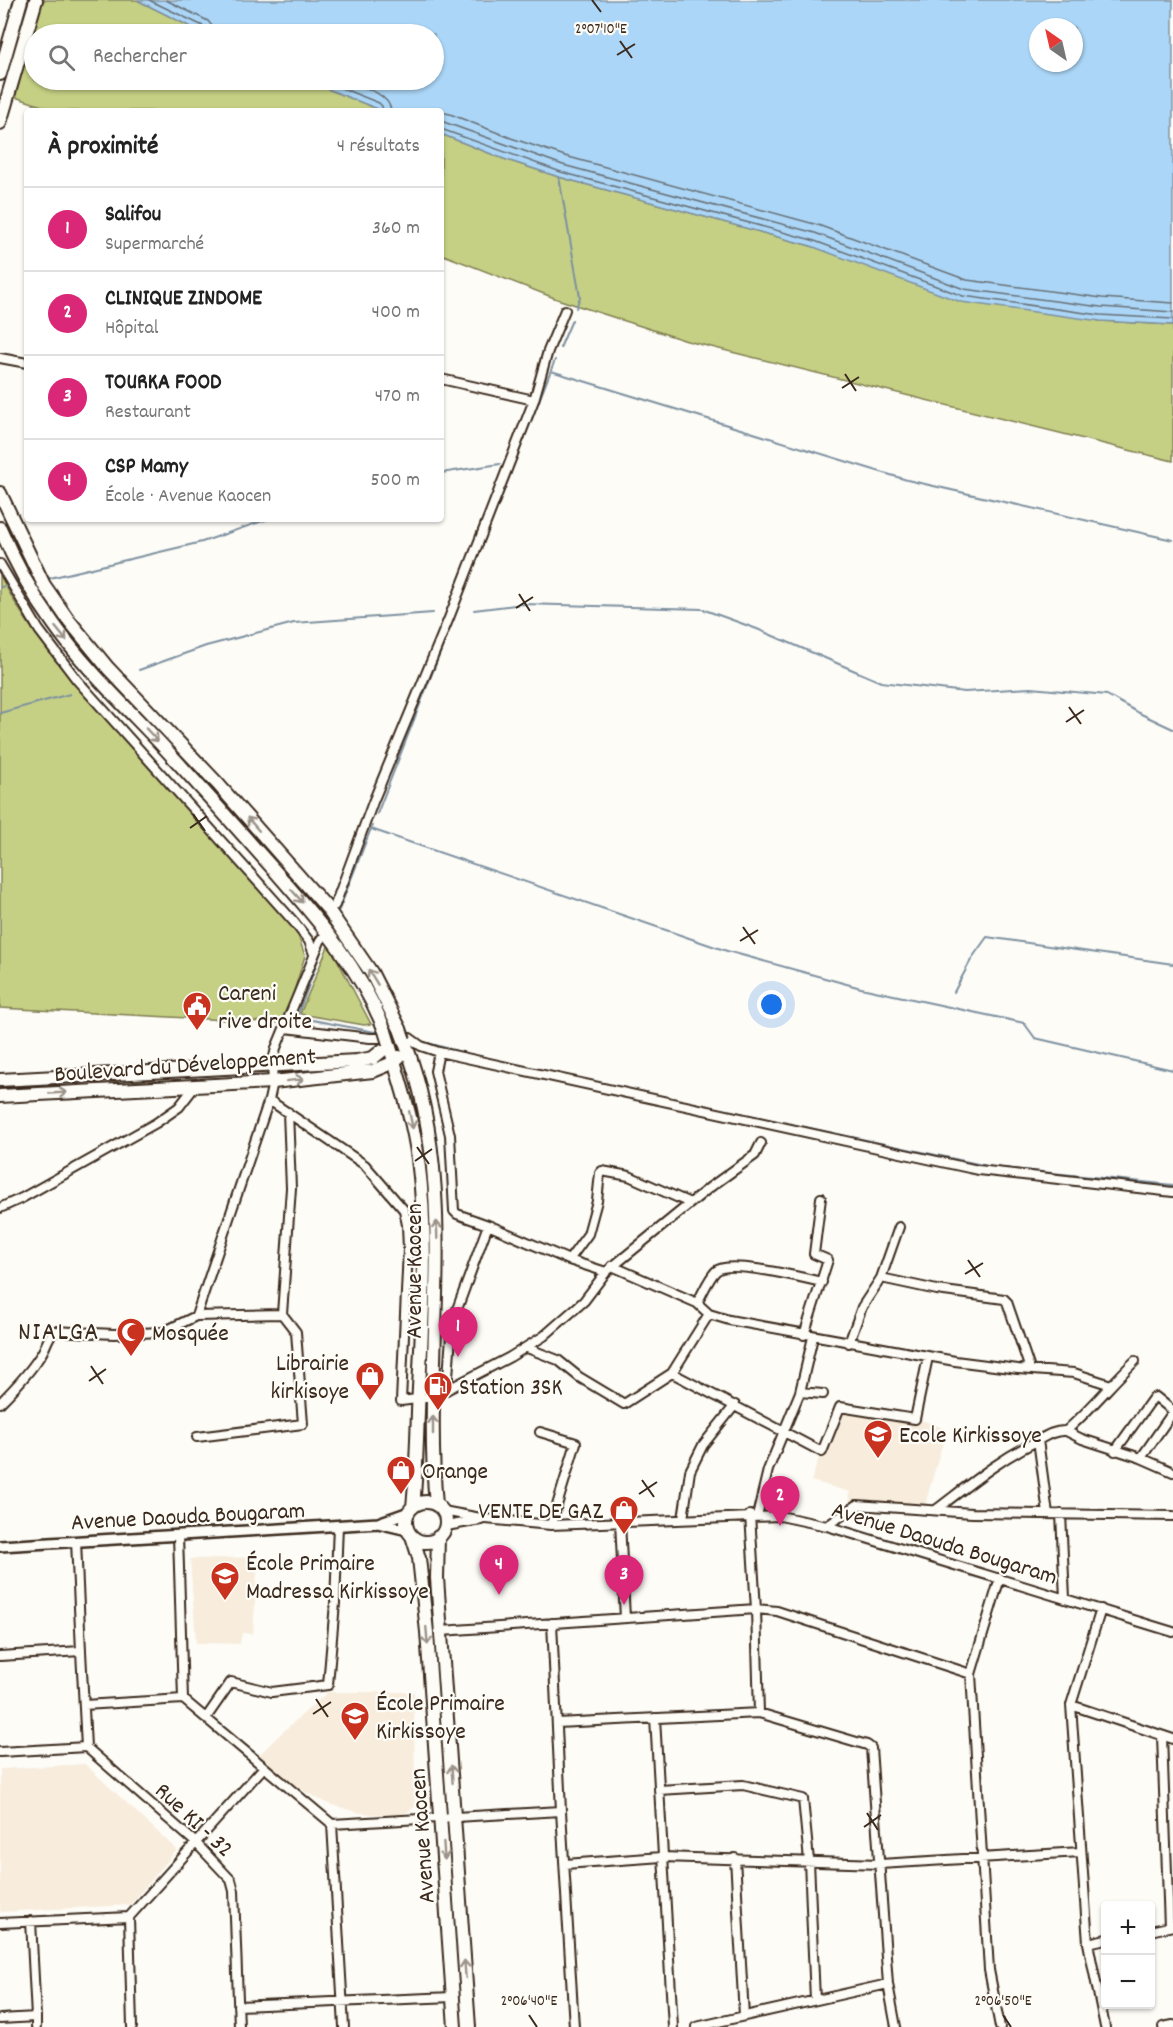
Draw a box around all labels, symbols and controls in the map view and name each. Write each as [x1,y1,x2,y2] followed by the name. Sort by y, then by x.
[1029,18,1083,72] north arrow
[575,19,627,41] text: 2°07'10"E
[24,24,444,90] search box
[45,41,78,74] icon: search
[93,42,187,73] text: Rechercher
[48,129,158,166] text: À proximité
[337,133,420,161] text: 4 résultats
[105,200,161,231] text: Salifou
[65,215,70,243] text: 1
[372,215,420,243] text: 360 m
[105,231,204,259] text: Supermarché
[105,284,262,315] text: CLINIQUE ZINDOME
[63,299,72,327] text: 2
[372,299,420,327] text: 400 m
[105,315,159,343] text: Hôpital
[105,368,221,399] text: TOURKA FOOD
[63,383,72,411] text: 3
[375,383,420,411] text: 470 m
[105,399,191,427] text: Restaurant
[105,452,188,483] text: CSP Mamy
[63,467,72,495] text: 4
[371,467,420,495] text: 500 m
[105,483,271,511] text: École · Avenue Kaocen
[54,625,67,641] one-way arrow
[145,728,159,743] one-way arrow
[246,817,260,832] one-way arrow
[290,888,304,903] one-way arrow
[367,969,379,986] one-way arrow
[218,978,312,1040] place label: Careni rive droite
[181,990,213,1032] public building icon: Careni rive droite
[757,990,786,1019] your location
[53,1041,317,1093] street label: Boulevard du Développement
[285,1074,304,1085] one-way arrow
[48,1088,68,1099] one-way arrow
[406,1110,417,1130] one-way arrow
[399,1203,433,1339] street label: Avenue Kaocen
[431,1221,443,1241] one-way arrow
[438,1308,478,1357] pin: 1
[18,1315,100,1352] district label: NIALGA
[115,1316,147,1358] mosque icon: Mosquée
[152,1318,229,1352] place label: Mosquée
[271,1348,349,1410] place label: Librairie kirkisoye
[354,1360,386,1402] shop icon: Librairie kirkisoye
[422,1370,454,1412] fuel station icon: Station 3SK
[459,1372,563,1406] place label: Station 3SK
[427,1416,439,1436] one-way arrow
[862,1418,894,1460] school or university icon: Ecole Kirkissoye
[899,1420,1042,1454] place label: Ecole Kirkissoye
[385,1454,417,1496] shop icon: Orange
[422,1456,488,1490] place label: Orange
[760,1476,800,1526] pin: 2
[608,1494,640,1536] shop icon: VENTE DE GAZ
[827,1494,1061,1595] street label: Avenue Daouda Bougaram
[70,1495,306,1541] street label: Avenue Daouda Bougaram
[478,1496,603,1530] place label: VENTE DE GAZ
[480,1546,518,1595] pin: 4
[246,1548,429,1610] place label: École Primaire Madressa Kirkissoye
[604,1556,644,1605] pin: 3
[209,1560,241,1602] school or university icon: École Primaire Madressa Kirkissoye
[422,1625,433,1645] one-way arrow
[376,1688,505,1750] place label: École Primaire Kirkissoye
[339,1700,371,1742] school or university icon: École Primaire Kirkissoye
[446,1765,457,1785] one-way arrow
[402,1767,446,1905] street label: Avenue Kaocen
[146,1776,240,1867] street label: Rue KI - 32
[439,1840,450,1860] one-way arrow
[1101,1901,1155,2009] map controls
[1101,1901,1155,1955] button: +
[1101,1955,1155,2009] button: −
[460,1959,471,1979] one-way arrow
[501,1991,557,2013] text: 2°06'40"E
[974,1991,1032,2013] text: 2°06'50"E

